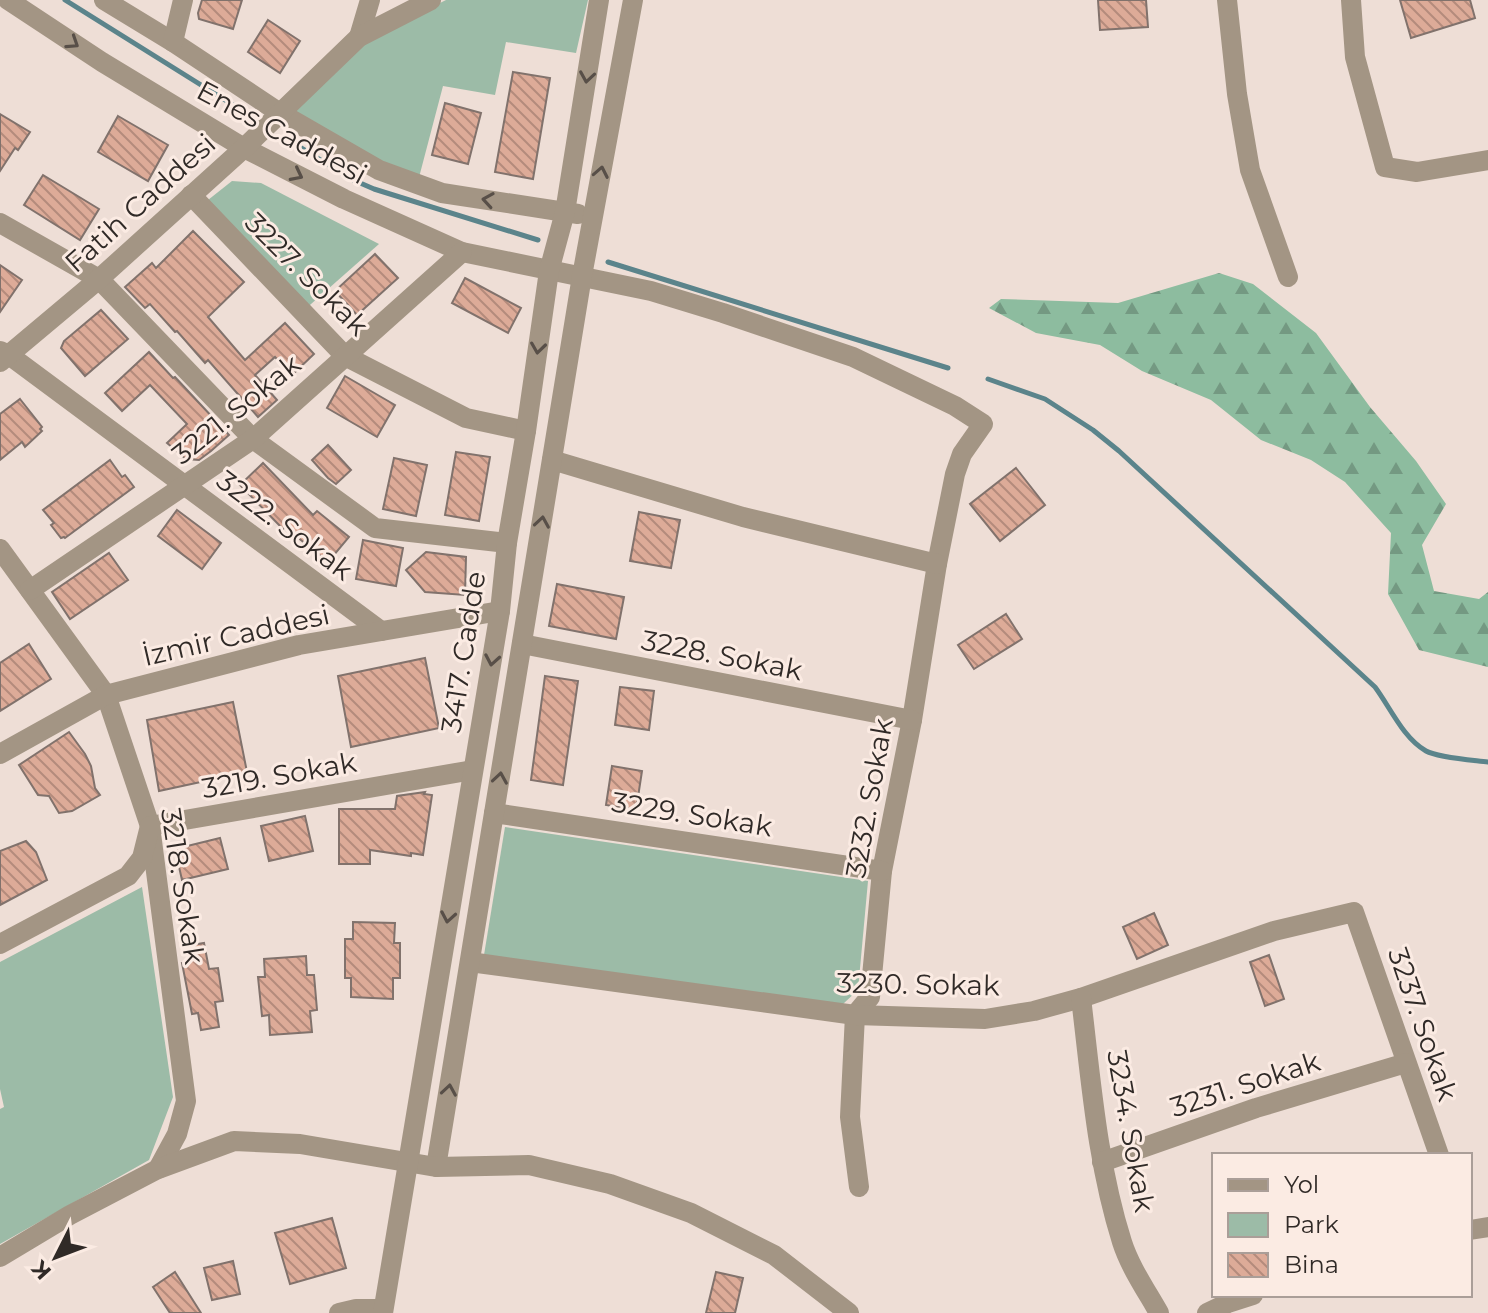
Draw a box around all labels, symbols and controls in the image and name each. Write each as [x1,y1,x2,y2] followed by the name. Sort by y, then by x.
[64,33,79,48] one-way arrow
[579,70,596,84] one-way arrow
[191,73,373,191] street label: Enes Caddesi
[58,126,222,280] street label: Fatih Caddesi
[288,165,303,181] one-way arrow
[592,165,609,179] one-way arrow
[481,192,495,209] one-way arrow
[238,205,376,343] street label: 3227. Sokak
[530,341,547,355] one-way arrow
[165,347,307,471] street label: 3221. Sokak
[210,463,360,587] street label: 3222. Sokak
[533,515,550,529] one-way arrow
[433,569,493,735] street label: 3417. Cadde
[139,597,333,673] street label: İzmir Caddesi
[639,623,806,687] street label: 3228. Sokak
[484,654,501,667] one-way arrow
[838,715,900,880] street label: 3232. Sokak
[199,745,359,805] street label: 3219. Sokak
[490,772,507,785] one-way arrow
[609,785,775,843] street label: 3229. Sokak
[154,806,212,967] street label: 3218. Sokak
[440,910,457,923] one-way arrow
[1381,943,1465,1105] street label: 3237. Sokak
[836,966,1000,1002] street label: 3230. Sokak
[1166,1044,1324,1124] street label: 3231. Sokak
[1100,1047,1162,1215] street label: 3234. Sokak
[439,1083,456,1097] one-way arrow
[1212,1153,1472,1297] legend
[1284,1170,1319,1199] text: Yol
[1284,1210,1339,1239] text: Park
[16,1217,96,1297] north arrow
[1284,1250,1339,1279] text: Bina
[26,1254,57,1285] text: K

